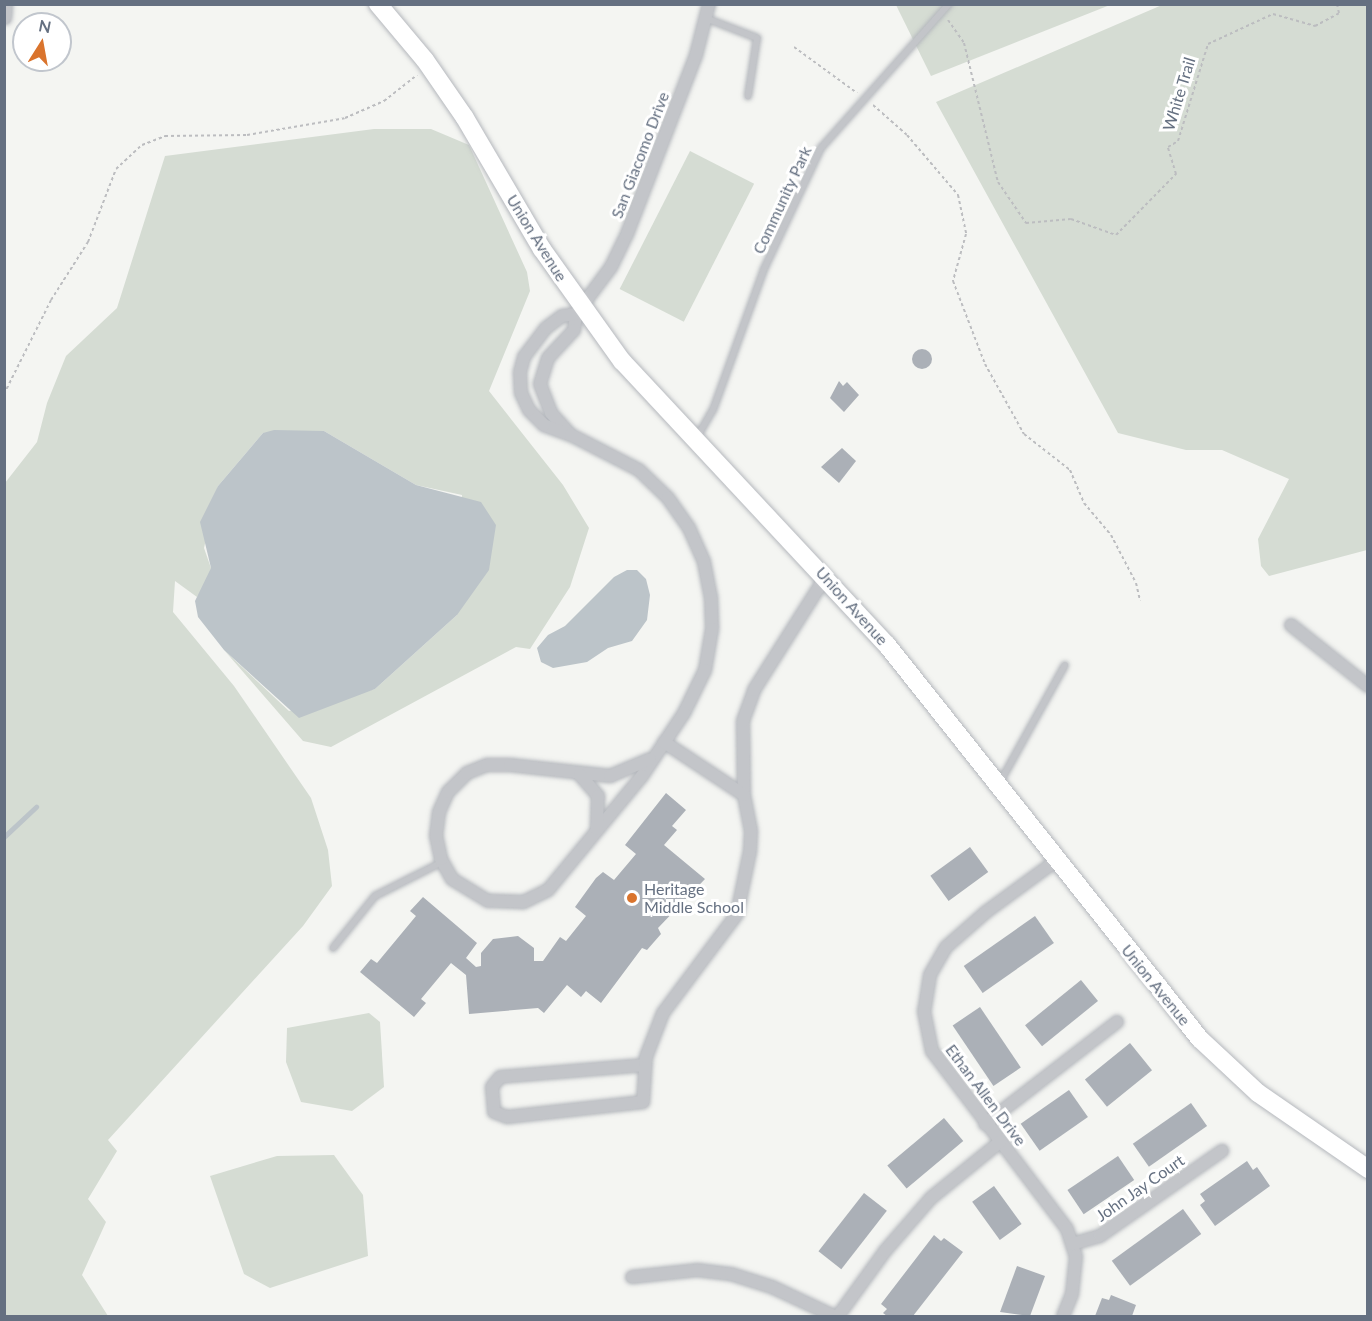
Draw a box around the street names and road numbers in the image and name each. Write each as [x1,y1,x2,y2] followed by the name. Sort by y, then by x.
[1159,55,1199,133] street label: White Trail
[607,89,673,221] street label: San Giacomo Drive
[749,143,815,257] street label: Community Park
[503,191,571,285] street label: Union Avenue
[812,563,892,649] street label: Union Avenue
[1117,940,1195,1030] street label: Union Avenue
[941,1040,1031,1150] street label: Ethan Allen Drive
[1092,1150,1188,1226] street label: John Jay Court

